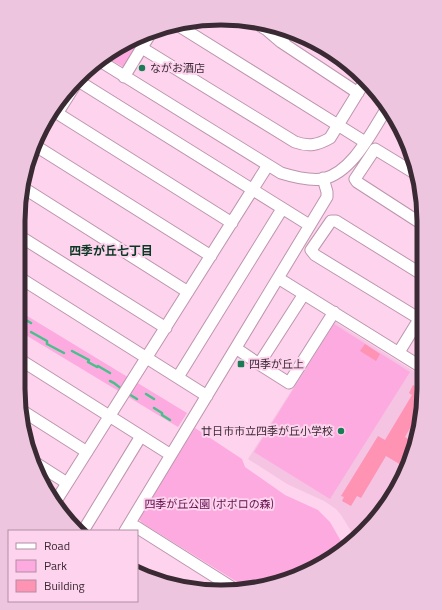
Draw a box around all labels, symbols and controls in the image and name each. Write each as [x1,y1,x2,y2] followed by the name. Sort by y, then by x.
[150,60,205,76] place label: ながお酒店
[137,63,147,73] marker: ながお酒店
[69,241,153,260] district label: 四季が丘七丁目
[249,356,304,372] place label: 四季が丘上
[236,359,246,369] marker: 四季が丘上
[201,423,333,439] place label: 廿日市市立四季が丘小学校
[336,426,346,436] marker: 廿日市市立四季が丘小学校
[144,496,274,512] park label: 四季が丘公園 (ポポロの森)
[8,530,138,602] legend
[44,536,70,555] text: Road
[44,556,67,575] text: Park
[44,576,85,595] text: Building

